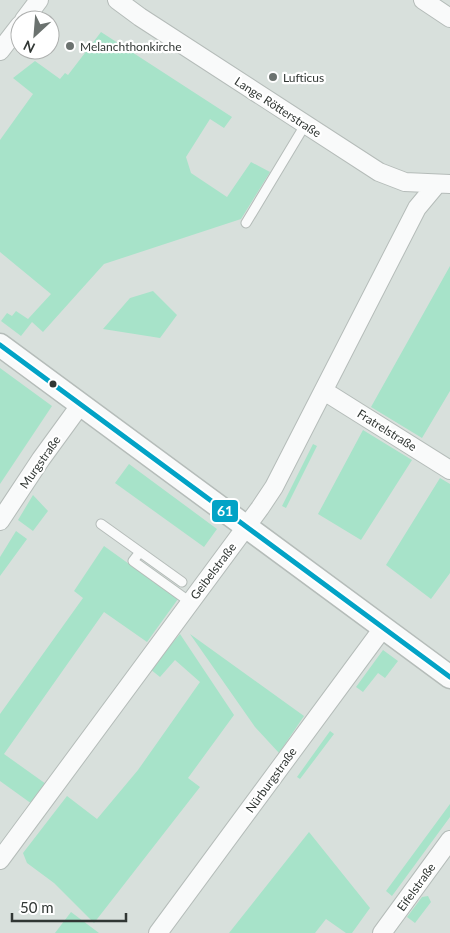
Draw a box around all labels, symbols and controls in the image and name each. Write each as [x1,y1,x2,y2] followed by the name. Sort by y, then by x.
[10,10,60,60] north arrow
[21,37,38,57] text: N
[80,39,182,54] place label: Melanchthonkirche
[64,40,76,52] marker: Melanchthonkirche
[283,70,324,85] place label: Lufticus
[267,71,279,83] marker: Lufticus
[232,73,324,141] street label: Lange Rötterstraße
[48,379,58,389] unlabelled marker
[355,406,419,454] street label: Fratrelstraße
[16,433,64,491] street label: Murgstraße
[211,499,239,523] line badge: 61
[217,502,233,519] text: 61
[187,540,239,602] street label: Geibelstraße
[242,744,300,816] street label: Nürburgstraße
[393,860,439,914] street label: Eifelstraße
[12,890,126,922] scale bar
[20,898,54,916] text: 50 m

